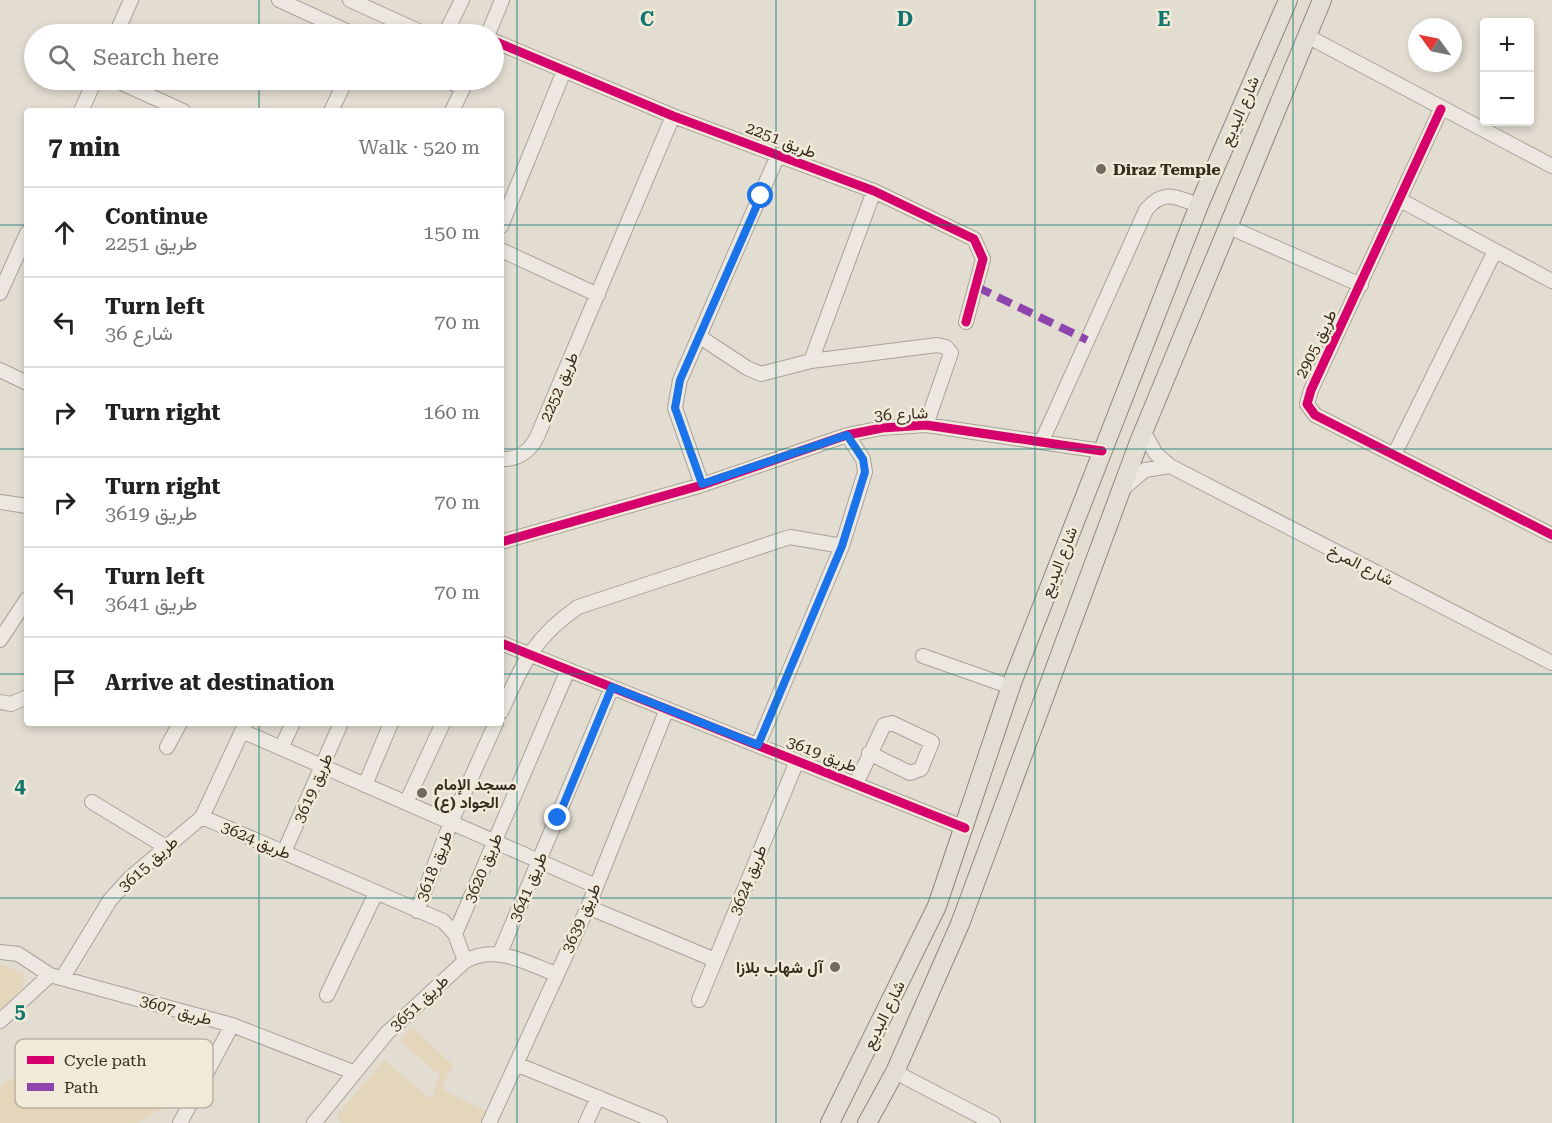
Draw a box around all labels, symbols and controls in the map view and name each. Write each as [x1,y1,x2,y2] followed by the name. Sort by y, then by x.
[640,7,654,31] text: C
[897,7,913,31] text: D
[1158,7,1171,31] text: E
[1408,18,1462,72] north arrow
[1480,18,1534,126] map controls
[1480,18,1534,72] button: +
[24,24,504,90] search box
[45,41,78,74] icon: search
[93,45,219,70] text: Search here
[1480,72,1534,126] button: −
[1217,73,1265,150] street label: شارع البديع
[743,118,819,163] street label: طريق 2251
[48,132,120,162] text: 7 min
[359,135,480,159] text: Walk · 520 m
[1113,160,1221,179] place label: Diraz Temple
[1094,162,1108,176] marker: Diraz Temple
[747,182,773,208] route start
[105,204,208,229] text: Continue
[48,216,81,249] icon: ahead
[423,220,480,244] text: 150 m
[105,231,197,255] text: طريق 2251
[105,294,205,319] text: Turn left
[48,306,81,339] icon: left
[1291,307,1342,382] street label: طريق 2905
[434,310,480,334] text: 70 m
[105,321,173,345] text: شارع 36
[536,349,583,425] street label: طريق 2252
[48,396,81,429] icon: right
[105,400,220,425] text: Turn right
[423,400,480,424] text: 160 m
[873,403,929,427] street label: شارع 36
[105,474,220,499] text: Turn right
[48,486,81,519] icon: right
[434,490,480,514] text: 70 m
[105,501,197,525] text: طريق 3619
[1037,524,1083,601] street label: شارع البديع
[1324,541,1397,591] street label: شارع المرخ
[105,564,205,589] text: Turn left
[48,576,81,609] icon: left
[434,580,480,604] text: 70 m
[105,591,197,615] text: طريق 3641
[48,666,81,699] icon: arrive
[105,670,334,695] text: Arrive at destination
[784,732,860,777] street label: طريق 3619
[289,750,338,826] street label: طريق 3619
[14,774,26,798] text: 4
[434,775,517,813] place label: مسجد الإمام الجواد (ع)
[415,786,429,800] marker: مسجد الإمام الجواد (ع)
[544,804,570,830] route end
[218,817,294,864] street label: طريق 3624
[412,828,457,904] street label: طريق 3618
[460,830,507,906] street label: طريق 3620
[114,832,182,897] street label: طريق 3615
[725,842,772,918] street label: طريق 3624
[505,849,552,925] street label: طريق 3641
[557,880,606,956] street label: طريق 3639
[736,958,825,978] place label: آل شهاب بلازا
[828,960,842,974] marker: آل شهاب بلازا
[386,971,453,1036] street label: طريق 3651
[859,978,911,1053] street label: شارع البديع
[138,991,214,1030] street label: طريق 3607
[14,999,26,1023] text: 5
[15,1039,213,1108] legend
[64,1051,147,1070] text: Cycle path
[64,1078,99,1097] text: Path

